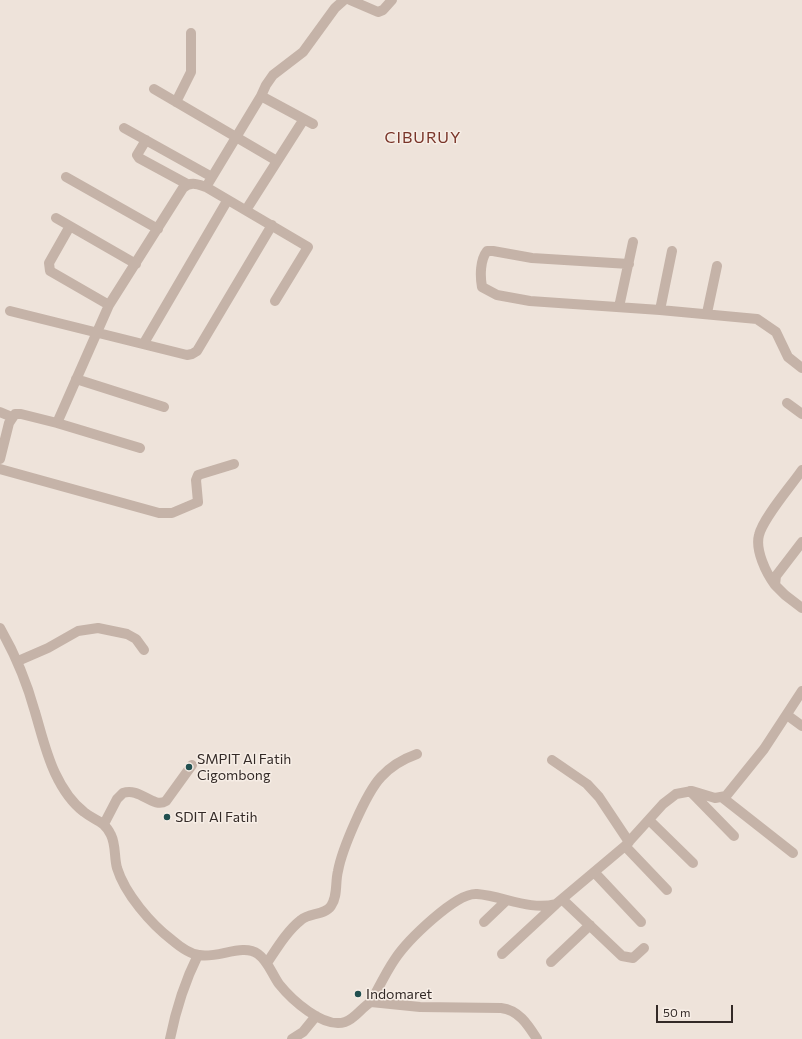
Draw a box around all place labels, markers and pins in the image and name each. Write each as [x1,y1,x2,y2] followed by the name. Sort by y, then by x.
[197,751,291,784] place label: SMPIT Al Fatih Cigombong
[184,762,194,772] marker: SMPIT Al Fatih Cigombong
[175,809,257,825] place label: SDIT Al Fatih
[162,812,172,822] marker: SDIT Al Fatih
[366,986,432,1002] place label: Indomaret
[353,989,363,999] marker: Indomaret

